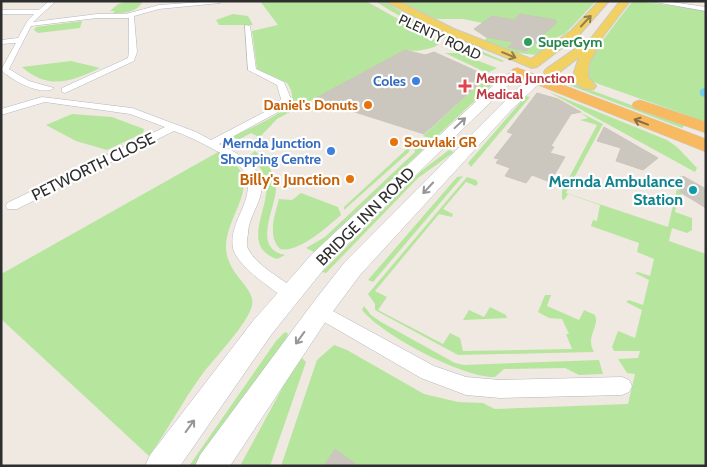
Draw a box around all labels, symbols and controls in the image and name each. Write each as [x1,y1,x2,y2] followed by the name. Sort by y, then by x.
[396,10,484,64] street label: PLENTY ROAD
[580,15,592,28] one-way arrow
[538,33,602,51] place label: SuperGym
[522,36,534,48] marker: SuperGym
[502,52,517,61] one-way arrow
[476,69,575,103] place label: Mernda Junction Medical
[373,72,406,90] place label: Coles
[410,75,422,87] marker: Coles
[458,79,472,93] marker: Mernda Junction Medical
[264,96,358,114] place label: Daniel's Donuts
[362,99,374,111] marker: Daniel's Donuts
[454,117,467,129] one-way arrow
[634,117,650,126] one-way arrow
[28,128,158,205] street label: PETWORTH CLOSE
[404,133,477,151] place label: Souvlaki GR
[220,134,321,168] place label: Mernda Junction Shopping Centre
[388,136,400,148] marker: Souvlaki GR
[325,145,337,157] marker: Mernda Junction Shopping Centre
[312,163,419,270] street label: BRIDGE INN ROAD
[240,170,340,189] place label: Billy's Junction
[548,172,683,209] place label: Mernda Ambulance Station
[344,173,356,185] marker: Billy's Junction
[422,181,434,194] one-way arrow
[687,184,699,196] marker: Mernda Ambulance Station
[295,331,305,345] one-way arrow
[184,420,195,433] one-way arrow

